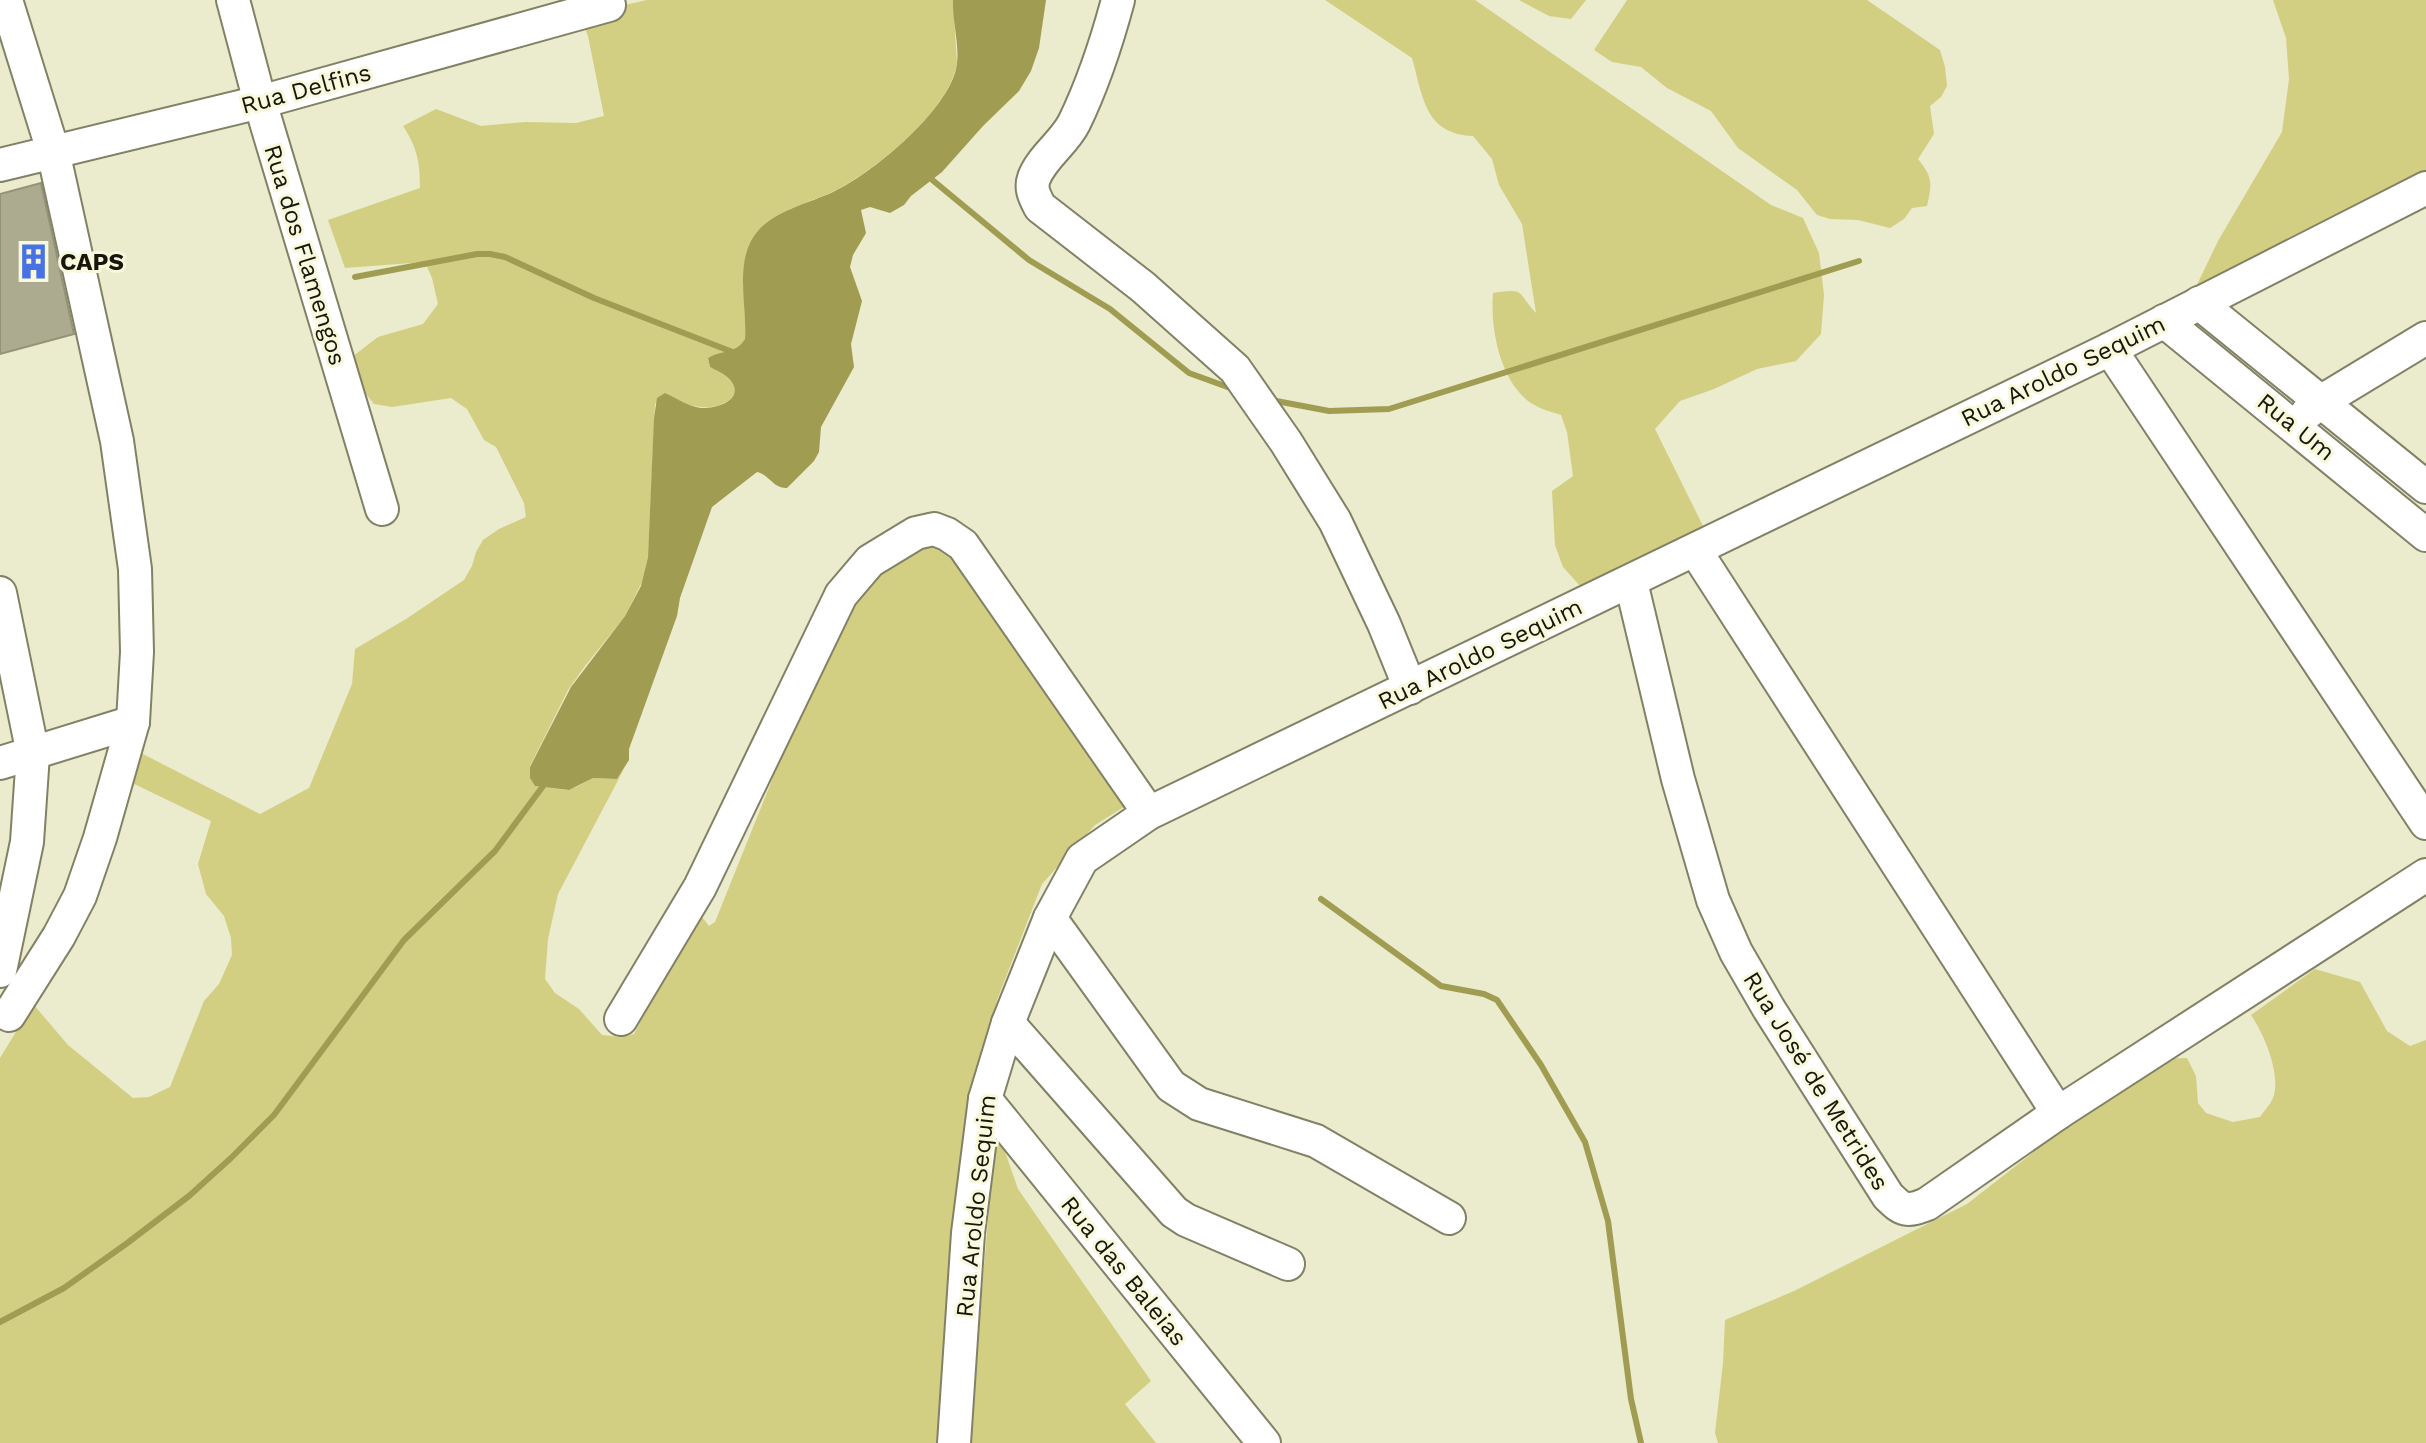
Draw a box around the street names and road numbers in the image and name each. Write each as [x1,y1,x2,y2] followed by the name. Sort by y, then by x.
[238,58,374,120] street label: Rua Delfins
[258,141,352,369] street label: Rua dos Flamengos
[1956,309,2170,433] street label: Rua Aroldo Sequim
[2252,387,2340,467] street label: Rua Um
[1373,592,1587,716] street label: Rua Aroldo Sequim
[1737,967,1895,1195] street label: Rua José de Metrides
[950,1093,1002,1319] street label: Rua Aroldo Sequim
[1055,1191,1193,1351] street label: Rua das Baleias

